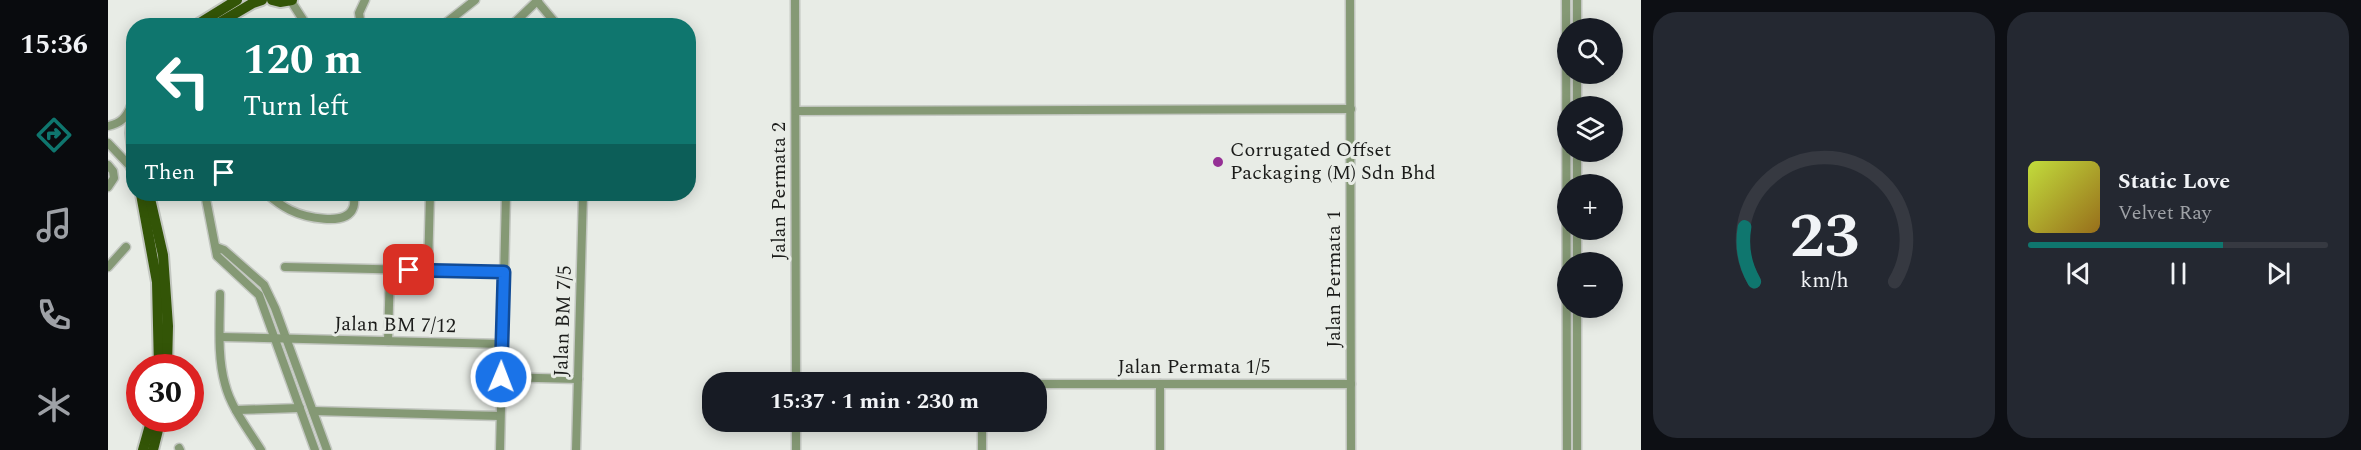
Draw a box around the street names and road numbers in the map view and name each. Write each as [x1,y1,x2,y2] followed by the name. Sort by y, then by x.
[764,122,794,260] street label: Jalan Permata 2
[1319,210,1349,348] street label: Jalan Permata 1
[546,265,580,377] street label: Jalan BM 7/5
[334,309,456,341] street label: Jalan BM 7/12
[1118,352,1270,382] street label: Jalan Permata 1/5

